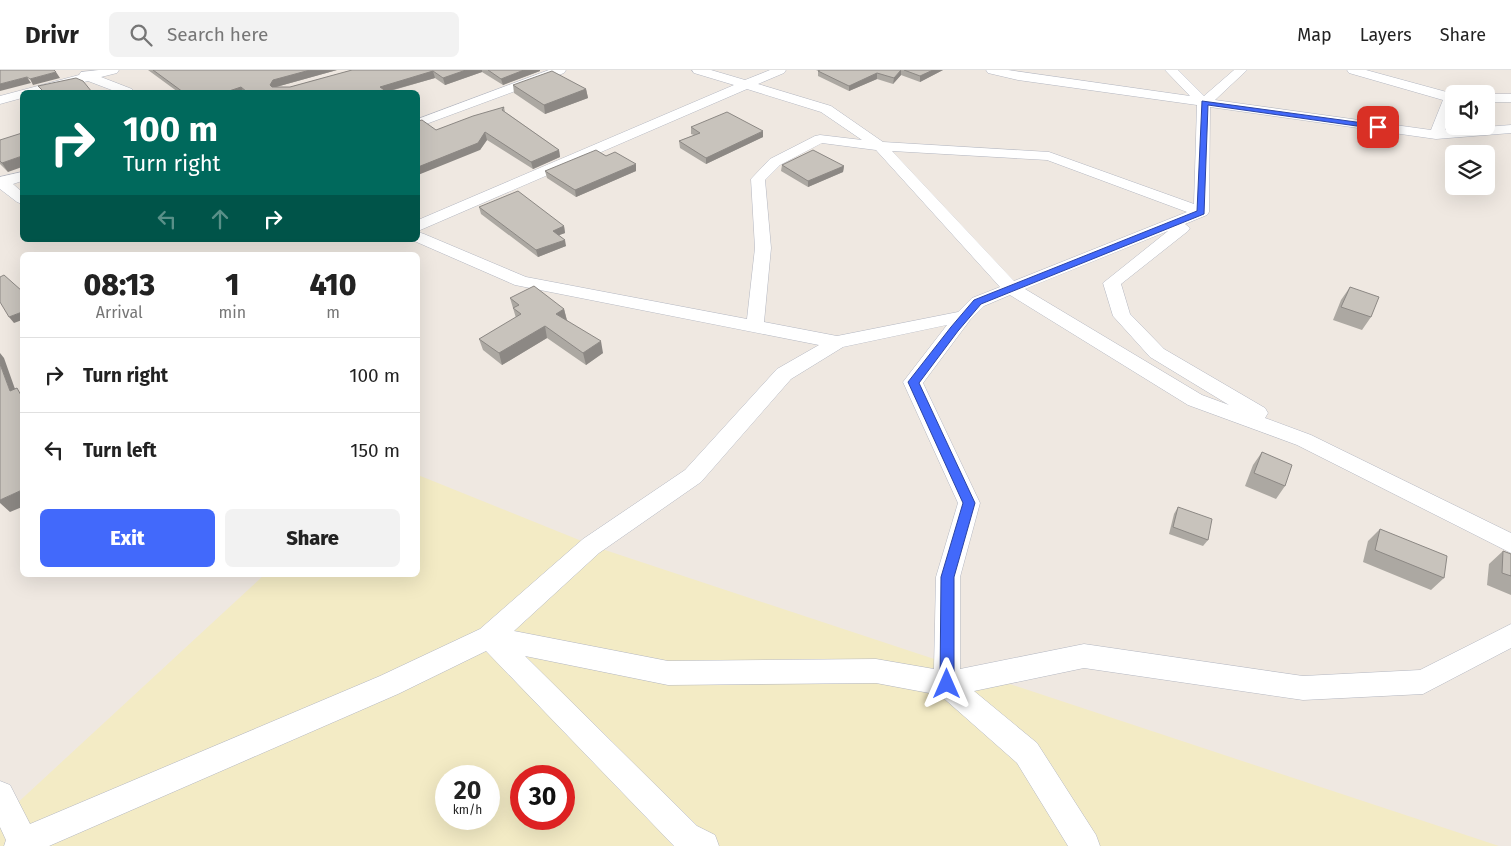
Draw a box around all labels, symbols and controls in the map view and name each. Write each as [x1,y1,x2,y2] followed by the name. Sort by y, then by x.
[109,12,459,57] search box
[25,21,79,49] text: Drivr
[127,21,155,49] icon: search
[167,23,268,46] text: Search here
[1297,24,1332,46] text: Map
[1360,24,1412,46] text: Layers
[1440,24,1486,46] text: Share
[1445,85,1495,195] map controls
[1445,85,1495,135] button: sound
[1357,106,1399,148] pin
[123,108,218,150] text: 100 m
[40,110,105,175] icon: right
[1364,113,1392,141] icon: arrive
[1445,145,1495,195] button: layers
[123,150,220,177] text: Turn right
[153,205,181,233] icon: left
[206,205,234,233] icon: ahead
[259,205,287,233] icon: right
[83,267,155,303] text: 08:13
[225,267,239,303] text: 1
[310,267,357,303] text: 410
[96,303,143,322] text: Arrival
[219,303,246,322] text: min
[326,303,340,322] text: m
[40,361,68,389] icon: right
[83,364,168,387] text: Turn right
[349,364,400,387] text: 100 m
[40,436,68,464] icon: left
[83,439,157,462] text: Turn left
[350,439,400,462] text: 150 m
[40,509,215,567] button: Exit
[225,509,400,567] button: Share
[920,657,972,709] position arrow
[510,765,575,830] speed limit sign: 30
[454,776,481,806] text: 20
[453,803,482,817] text: km/h

